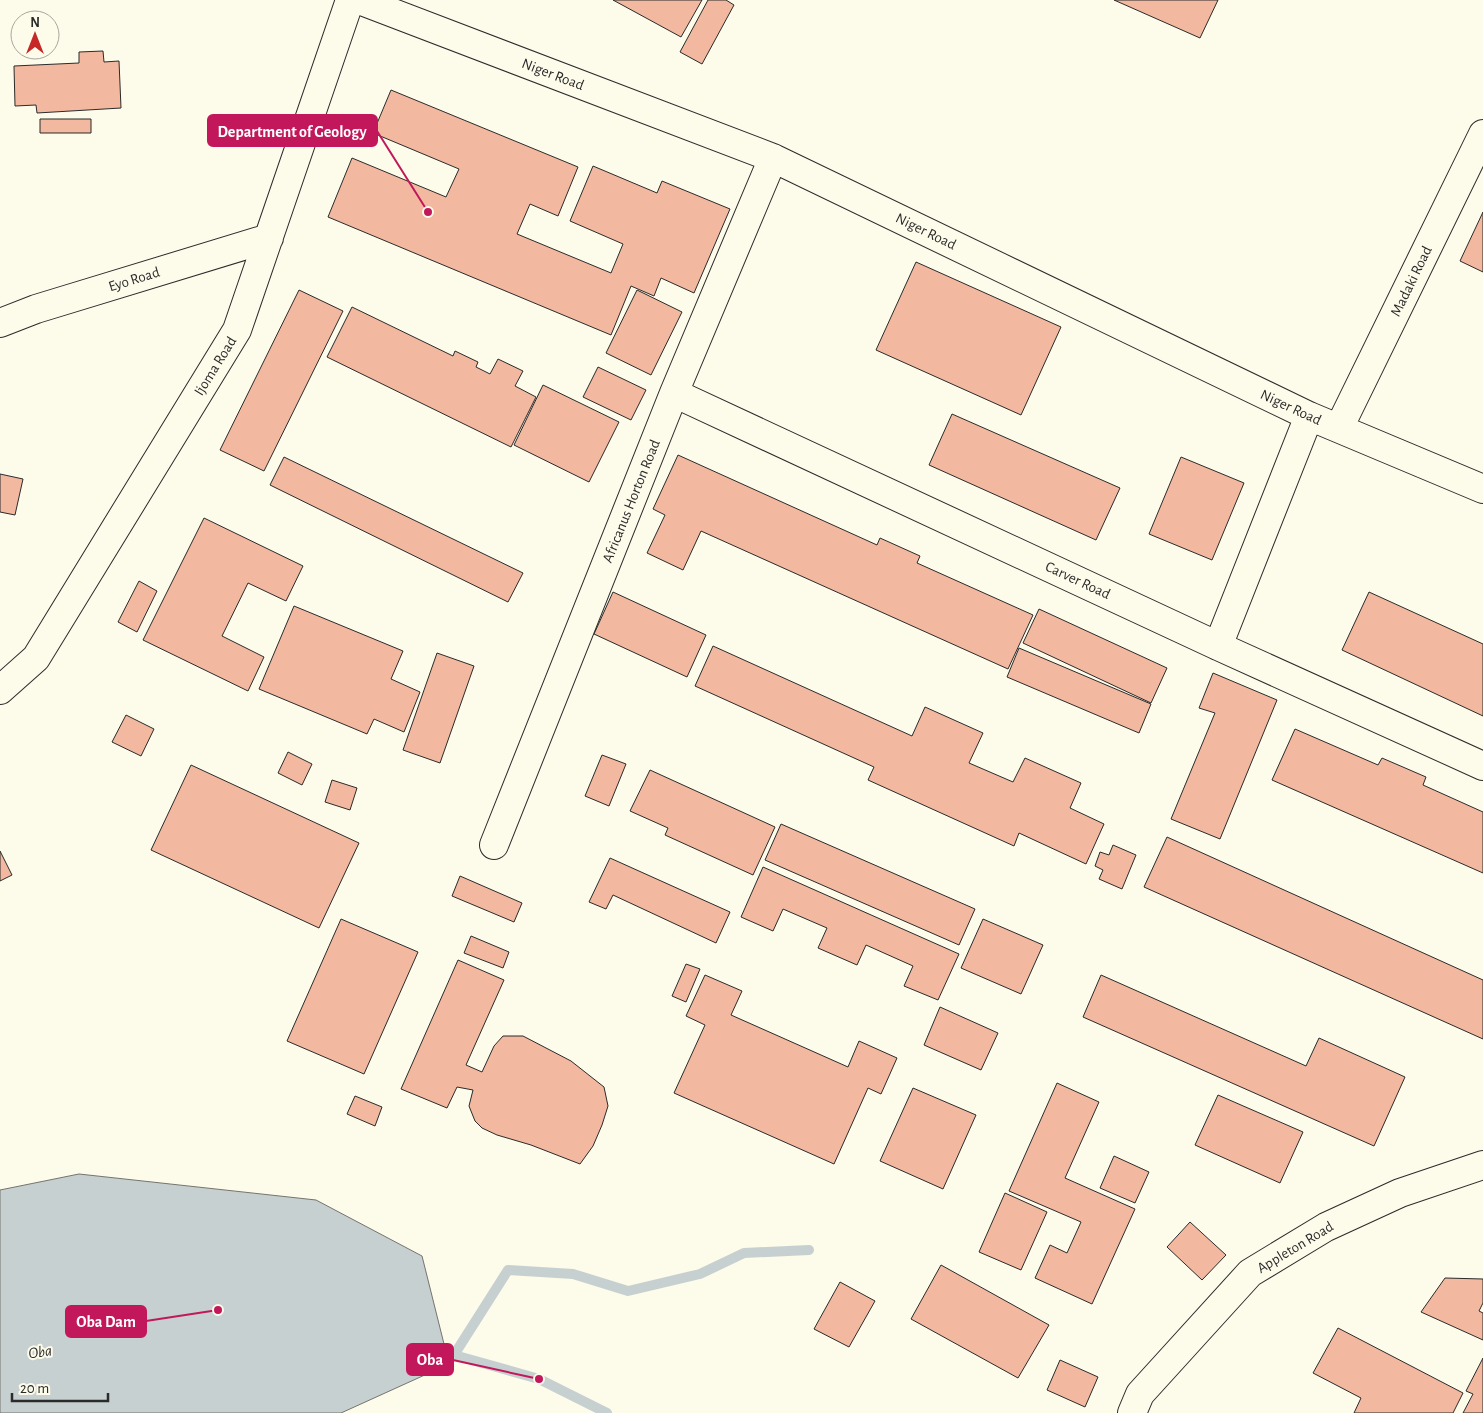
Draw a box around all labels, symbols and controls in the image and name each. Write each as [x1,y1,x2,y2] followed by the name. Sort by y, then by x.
[10,10,60,60] north arrow
[30,16,40,30] text: N
[520,56,586,93] street label: Niger Road
[208,115,377,146] callout: Department of Geology
[217,124,367,141] text: Department of Geology
[893,210,959,253] street label: Niger Road
[1388,244,1435,319] street label: Madaki Road
[107,265,162,294] street label: Eyo Road
[191,334,240,398] street label: Ijoma Road
[1258,387,1324,428] street label: Niger Road
[600,437,663,565] street label: Africanus Horton Road
[1043,559,1113,602] street label: Carver Road
[1254,1219,1336,1276] street label: Appleton Road
[66,1306,146,1337] callout: Oba Dam
[76,1314,136,1330] text: Oba Dam
[27,1343,53,1361] water label: Oba
[407,1344,453,1375] callout: Oba
[417,1352,443,1368] text: Oba
[12,1370,109,1402] scale bar
[20,1381,49,1396] text: 20 m

